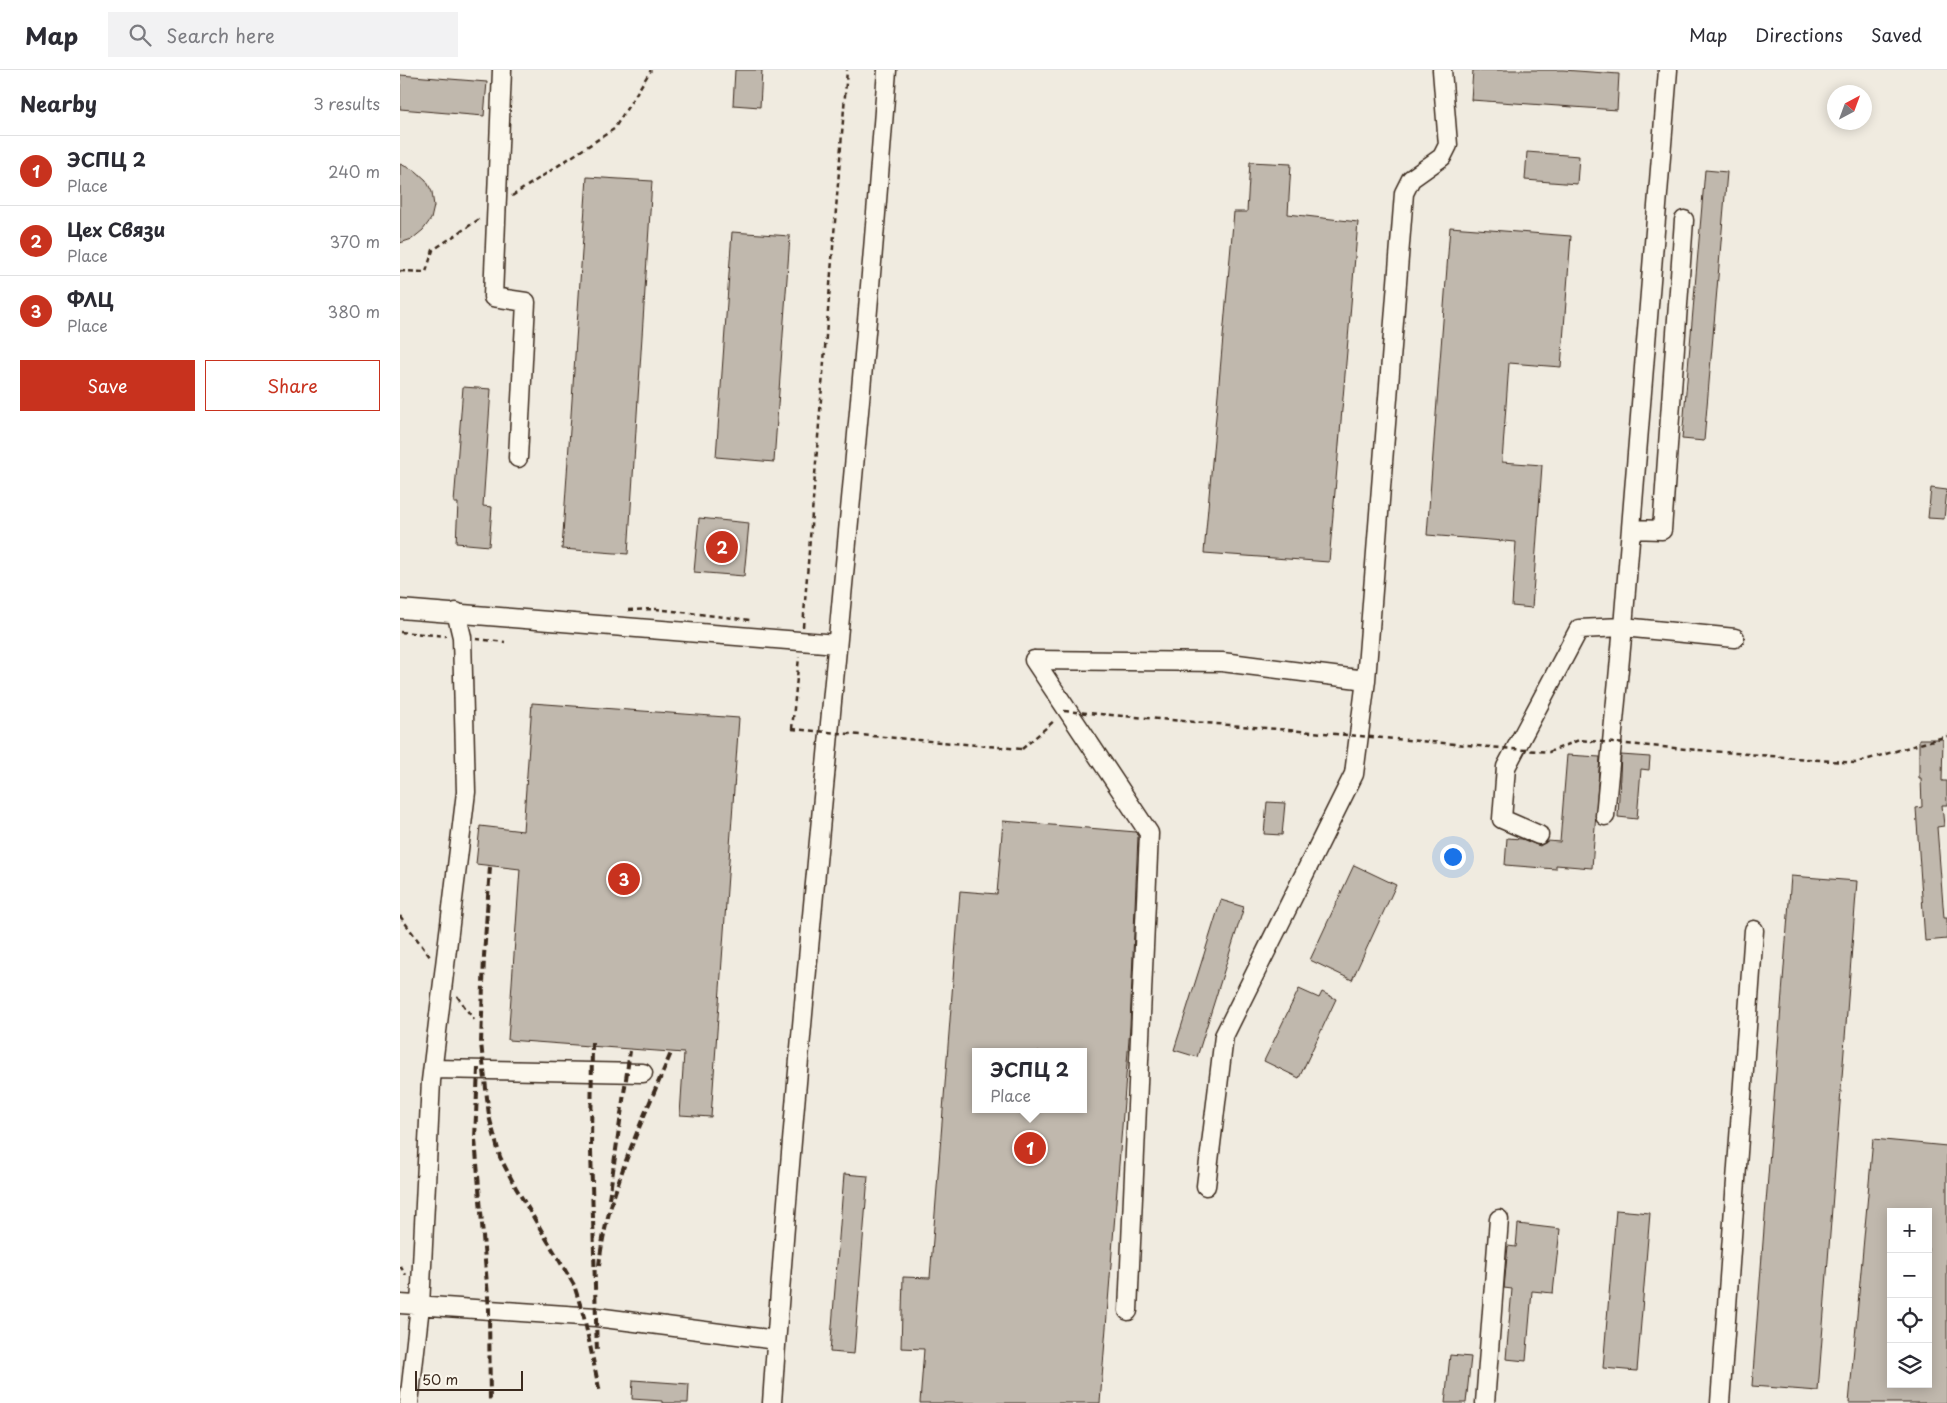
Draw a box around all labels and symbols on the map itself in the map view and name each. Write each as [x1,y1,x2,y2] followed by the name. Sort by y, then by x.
[1827,85,1872,130] north arrow
[706,528,738,566] pin: 2
[1440,844,1466,870] your location
[608,860,640,898] pin: 3
[1014,1129,1046,1167] pin: 1
[415,1368,522,1391] scale bar

